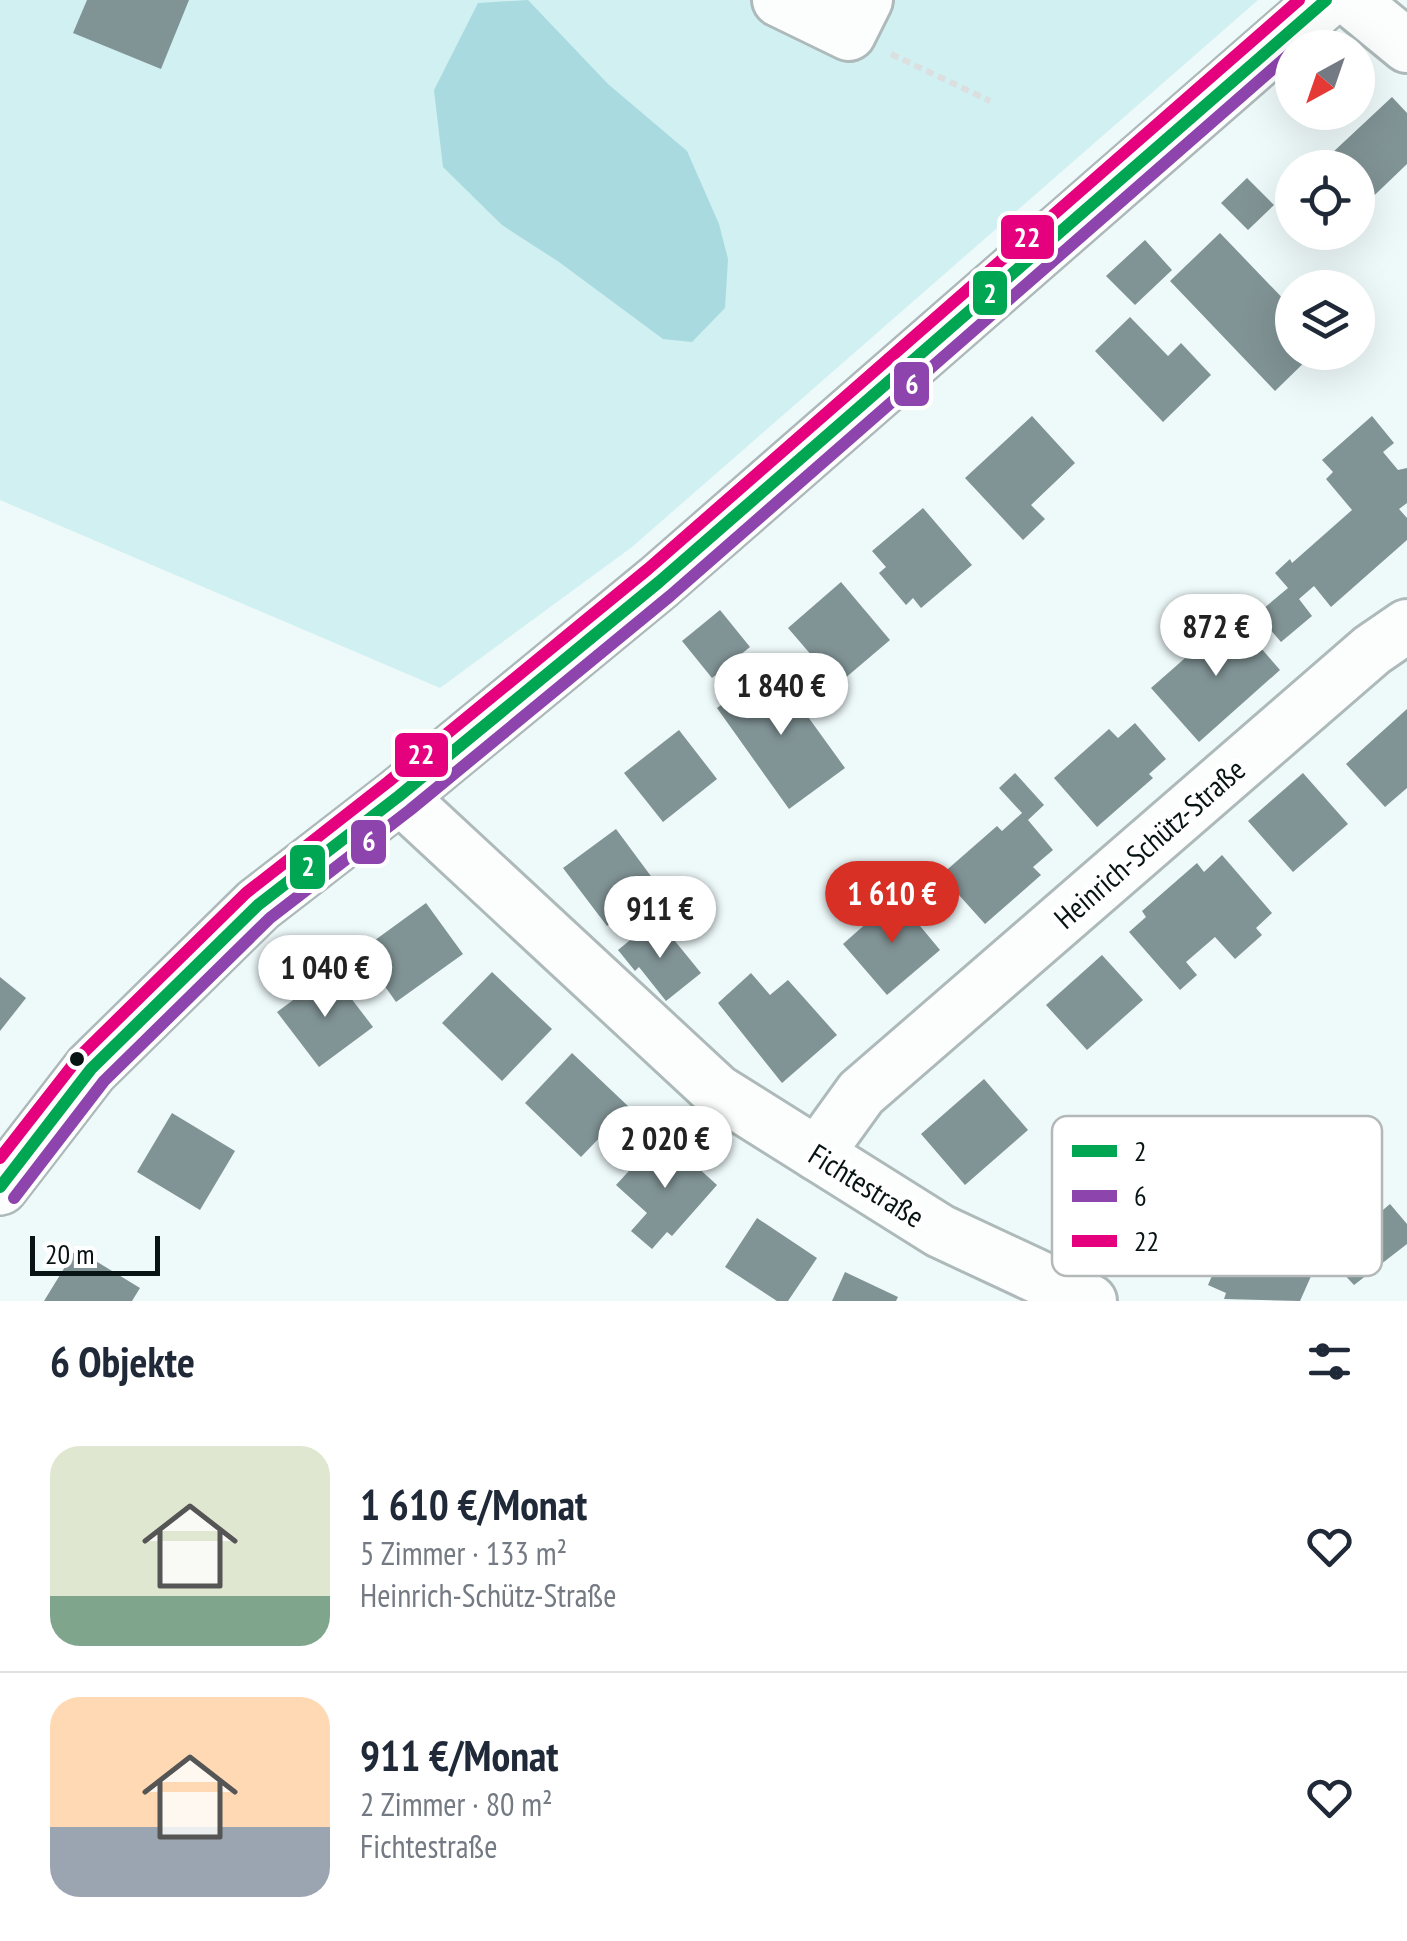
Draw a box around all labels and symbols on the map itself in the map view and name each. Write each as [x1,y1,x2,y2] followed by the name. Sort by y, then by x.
[1275,30,1375,130] north arrow
[999,213,1056,261] line badge: 22
[1014,218,1040,255] text: 22
[971,269,1009,317] line badge: 2
[983,274,997,311] text: 2
[892,360,931,408] line badge: 6
[905,365,919,402] text: 6
[1146,594,1286,679] pin: 872 €
[689,653,873,738] pin: 1 840 €
[393,731,450,779] line badge: 22
[408,735,434,772] text: 22
[1045,749,1253,937] street label: Heinrich-Schütz-Straße
[349,818,388,866] line badge: 6
[362,822,376,859] text: 6
[288,843,327,891] line badge: 2
[301,847,315,884] text: 2
[800,861,984,946] pin: 1 610 €
[590,876,730,961] pin: 911 €
[233,935,417,1020] pin: 1 040 €
[67,1049,87,1069] unlabelled marker
[573,1106,757,1191] pin: 2 020 €
[1052,1116,1382,1276] legend
[1134,1132,1147,1169] text: 2
[802,1134,932,1236] street label: Fichtestraße
[1134,1177,1147,1214] text: 6
[1134,1222,1159,1259] text: 22
[30,1231,160,1276] scale bar

